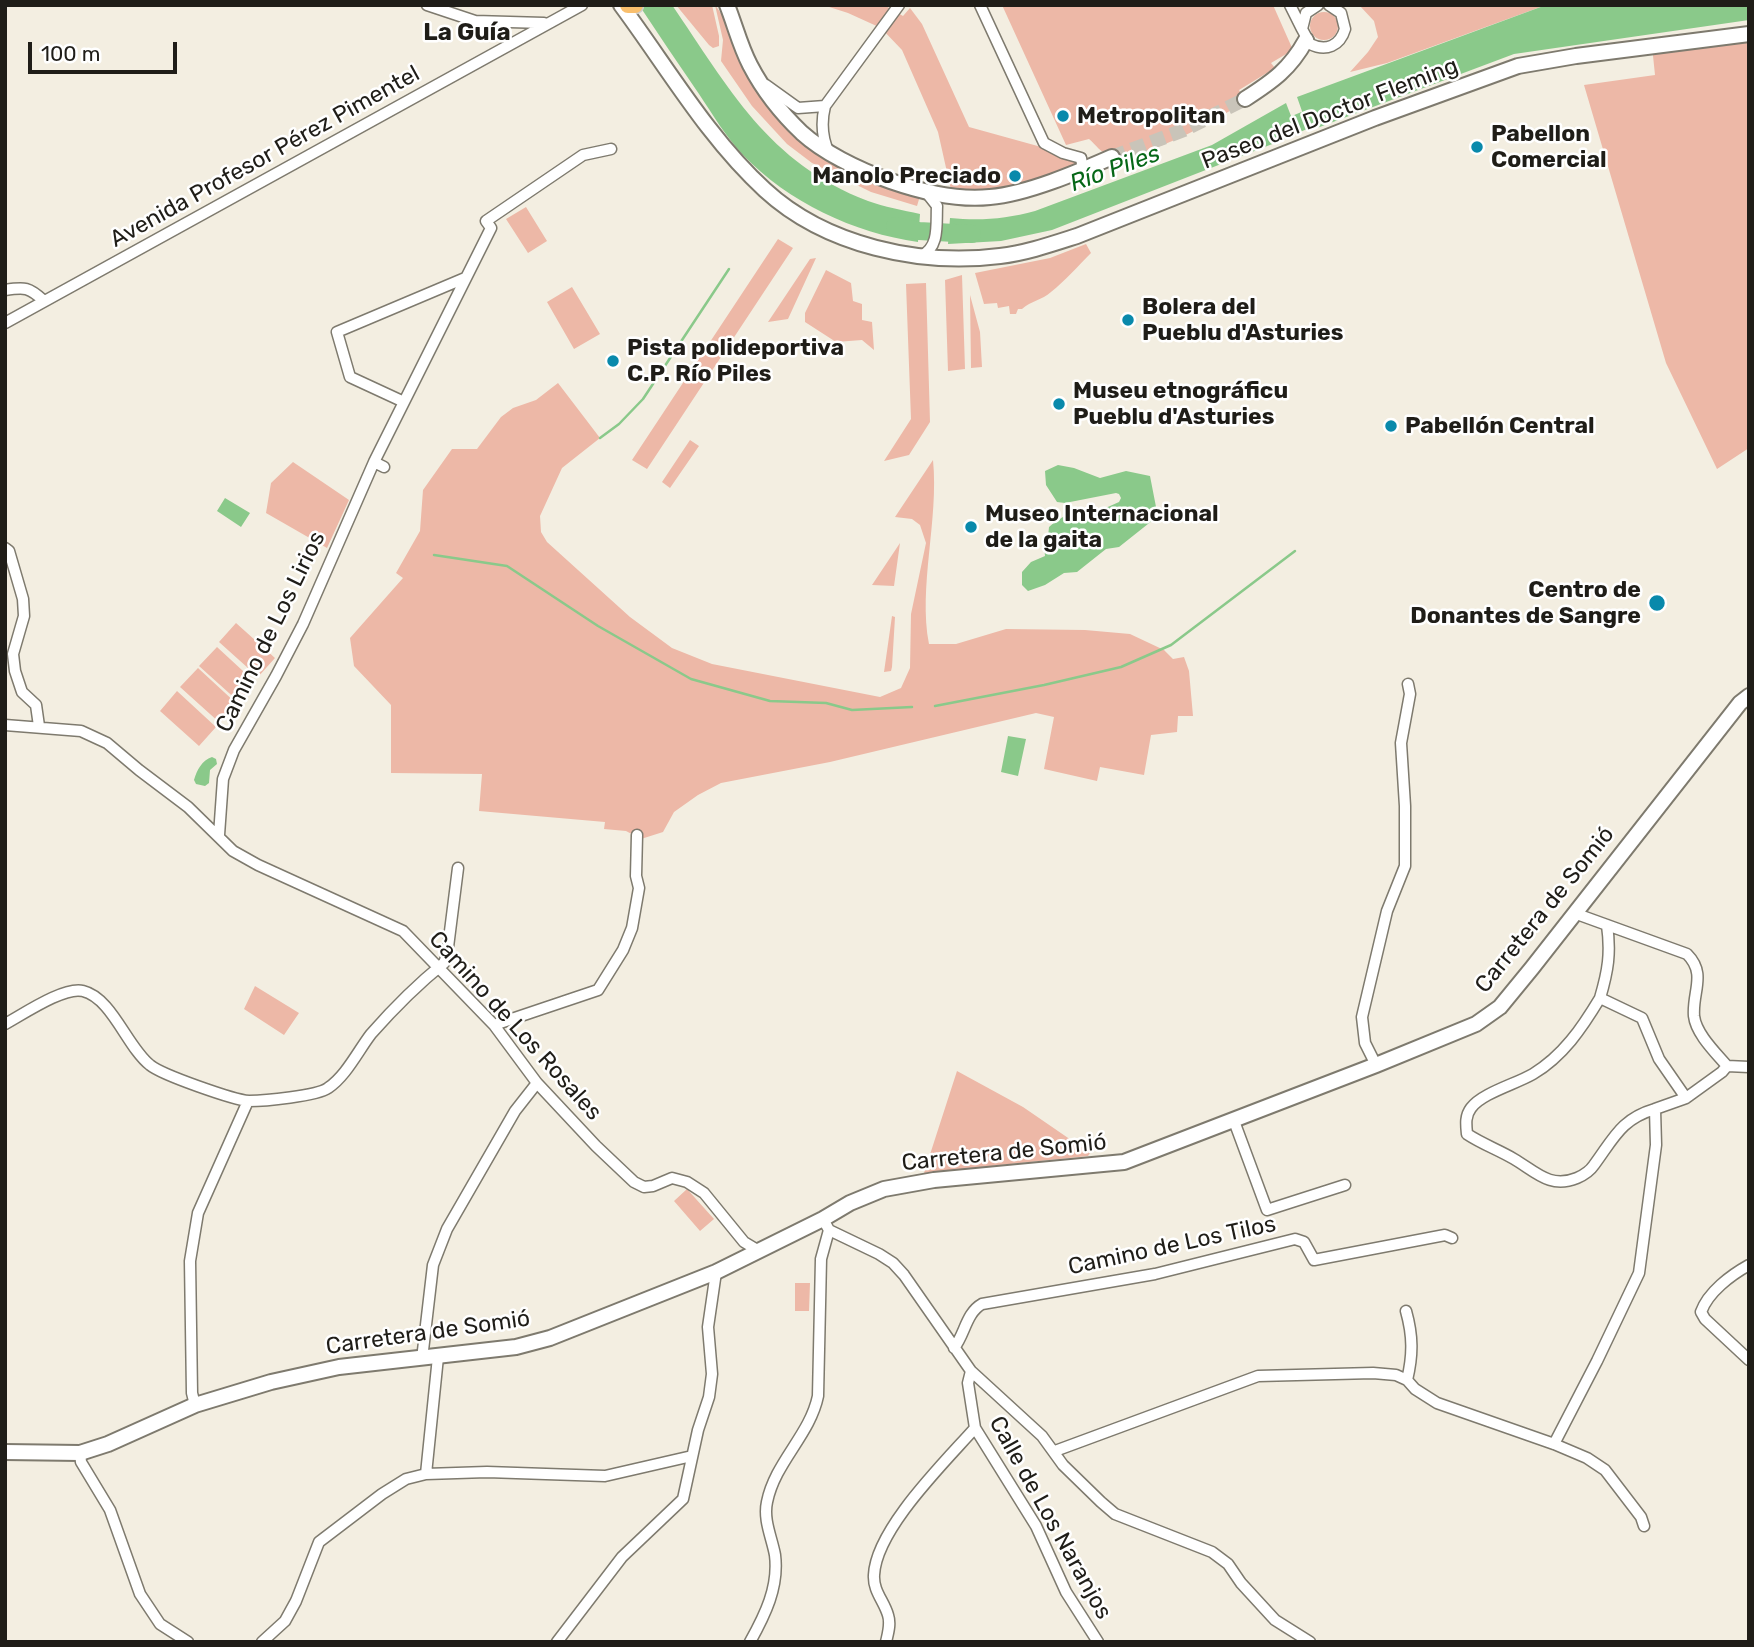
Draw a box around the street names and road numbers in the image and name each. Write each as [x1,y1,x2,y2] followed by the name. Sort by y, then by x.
[1198,52,1462,176] street label: Paseo del Doctor Fleming
[105,60,425,254] street label: Avenida Profesor Pérez Pimentel
[210,527,332,737] street label: Camino de Los Lirios
[1470,821,1620,999] street label: Carretera de Somió
[423,926,607,1126] street label: Camino de Los Rosales
[900,1129,1108,1177] street label: Carretera de Somió
[1066,1211,1278,1281] street label: Camino de Los Tilos
[324,1305,532,1361] street label: Carretera de Somió
[983,1412,1117,1624] street label: Calle de Los Naranjos

